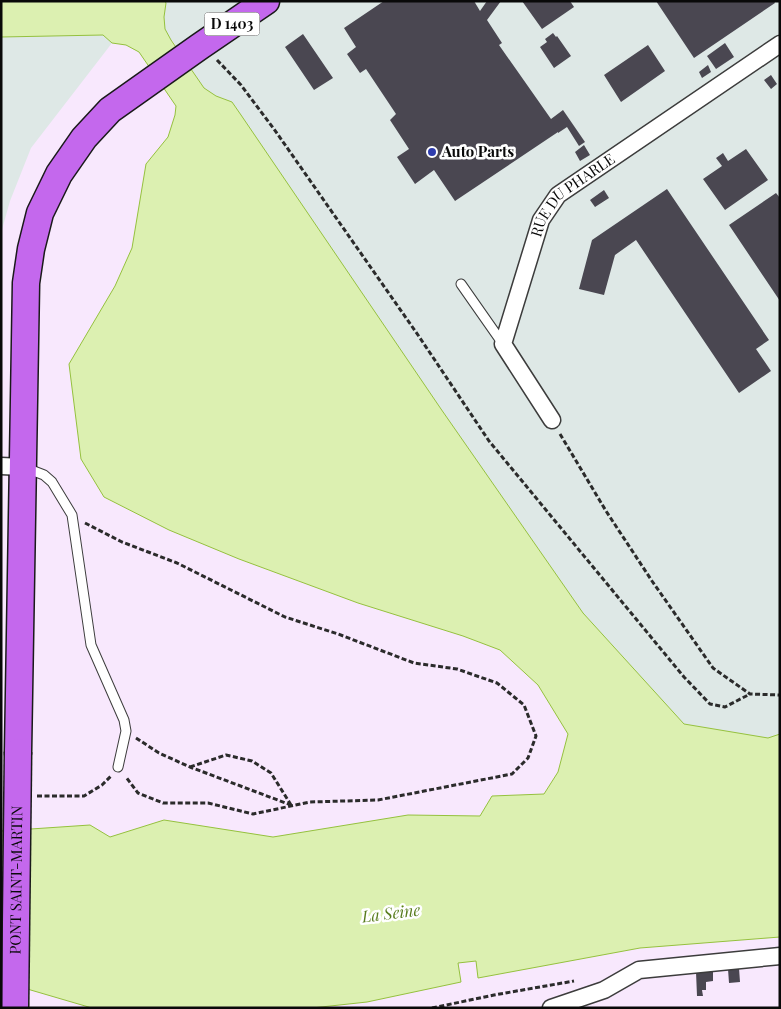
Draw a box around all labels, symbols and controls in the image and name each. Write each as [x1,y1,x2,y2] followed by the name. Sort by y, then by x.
[204,12,260,36] road number: D 1403
[441,141,514,161] place label: Auto Parts
[426,146,438,158] marker: Auto Parts
[525,148,618,239] street label: RUE DU PHARLE
[5,805,26,954] street label: PONT SAINT-MARTIN
[360,899,421,927] water label: La Seine

